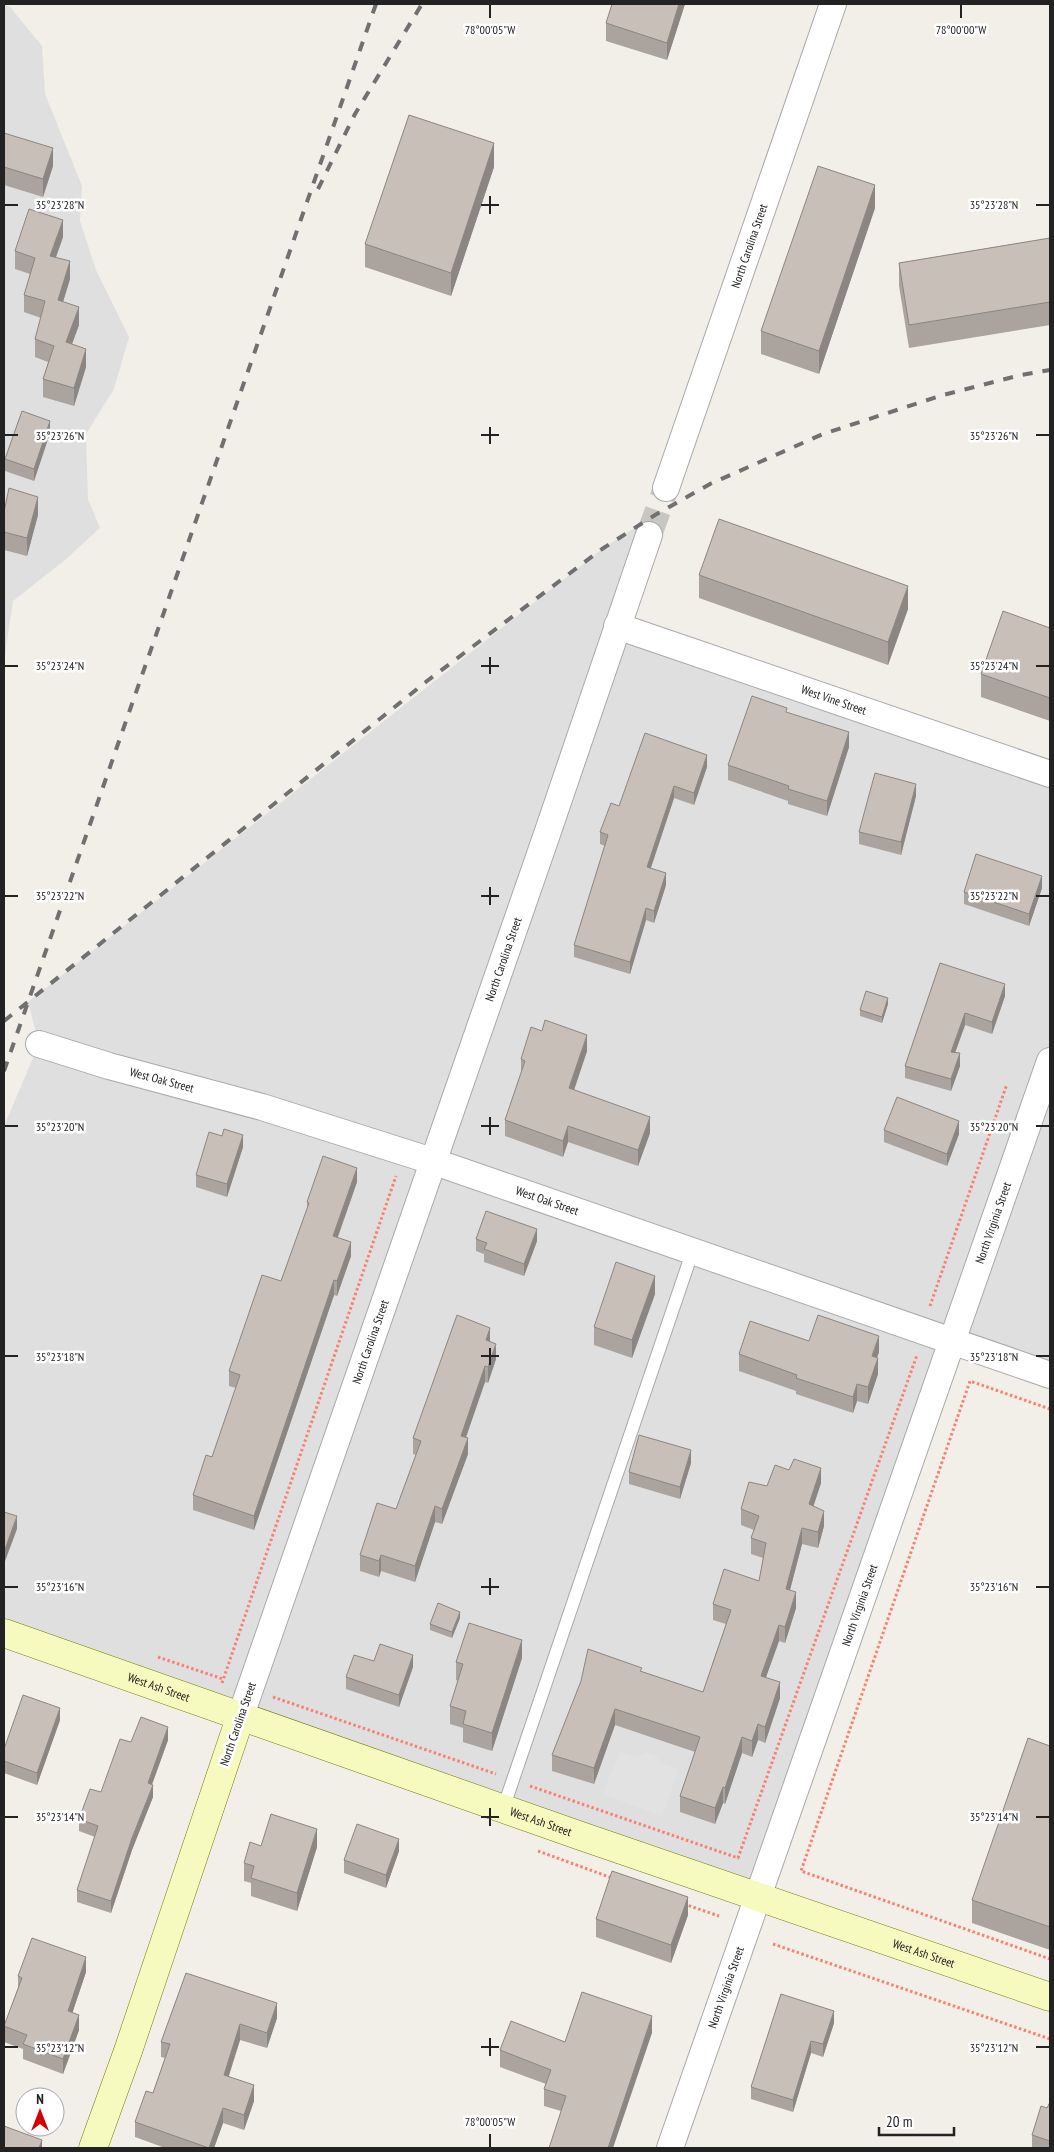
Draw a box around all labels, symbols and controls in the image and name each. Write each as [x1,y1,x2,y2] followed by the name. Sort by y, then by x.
[465,22,515,37] text: 78°00'05"W
[936,22,986,37] text: 78°00'00"W
[36,197,84,212] text: 35°23'28"N
[970,197,1018,212] text: 35°23'28"N
[728,201,771,290] street label: North Carolina Street
[36,428,84,443] text: 35°23'26"N
[970,428,1018,443] text: 35°23'26"N
[36,658,84,673] text: 35°23'24"N
[970,658,1018,673] text: 35°23'24"N
[799,681,869,718] street label: West Vine Street
[36,888,84,903] text: 35°23'22"N
[970,888,1018,903] text: 35°23'22"N
[482,914,525,1003] street label: North Carolina Street
[128,1064,196,1096] street label: West Oak Street
[36,1119,84,1134] text: 35°23'20"N
[970,1119,1018,1134] text: 35°23'20"N
[972,1179,1014,1266] street label: North Virginia Street
[514,1183,581,1218] street label: West Oak Street
[349,1297,392,1386] street label: North Carolina Street
[36,1349,84,1364] text: 35°23'18"N
[970,1349,1018,1364] text: 35°23'18"N
[838,1562,881,1648] street label: North Virginia Street
[36,1579,84,1594] text: 35°23'16"N
[970,1579,1018,1594] text: 35°23'16"N
[126,1669,193,1705] street label: West Ash Street
[216,1679,259,1768] street label: North Carolina Street
[508,1804,575,1839] street label: West Ash Street
[36,1809,84,1824] text: 35°23'14"N
[970,1809,1018,1824] text: 35°23'14"N
[891,1936,958,1971] street label: West Ash Street
[704,1944,747,2030] street label: North Virginia Street
[36,2040,84,2055] text: 35°23'12"N
[970,2040,1018,2055] text: 35°23'12"N
[15,2087,65,2137] north arrow
[36,2090,44,2108] text: N
[879,2104,954,2136] scale bar
[886,2112,912,2131] text: 20 m
[465,2114,515,2129] text: 78°00'05"W

